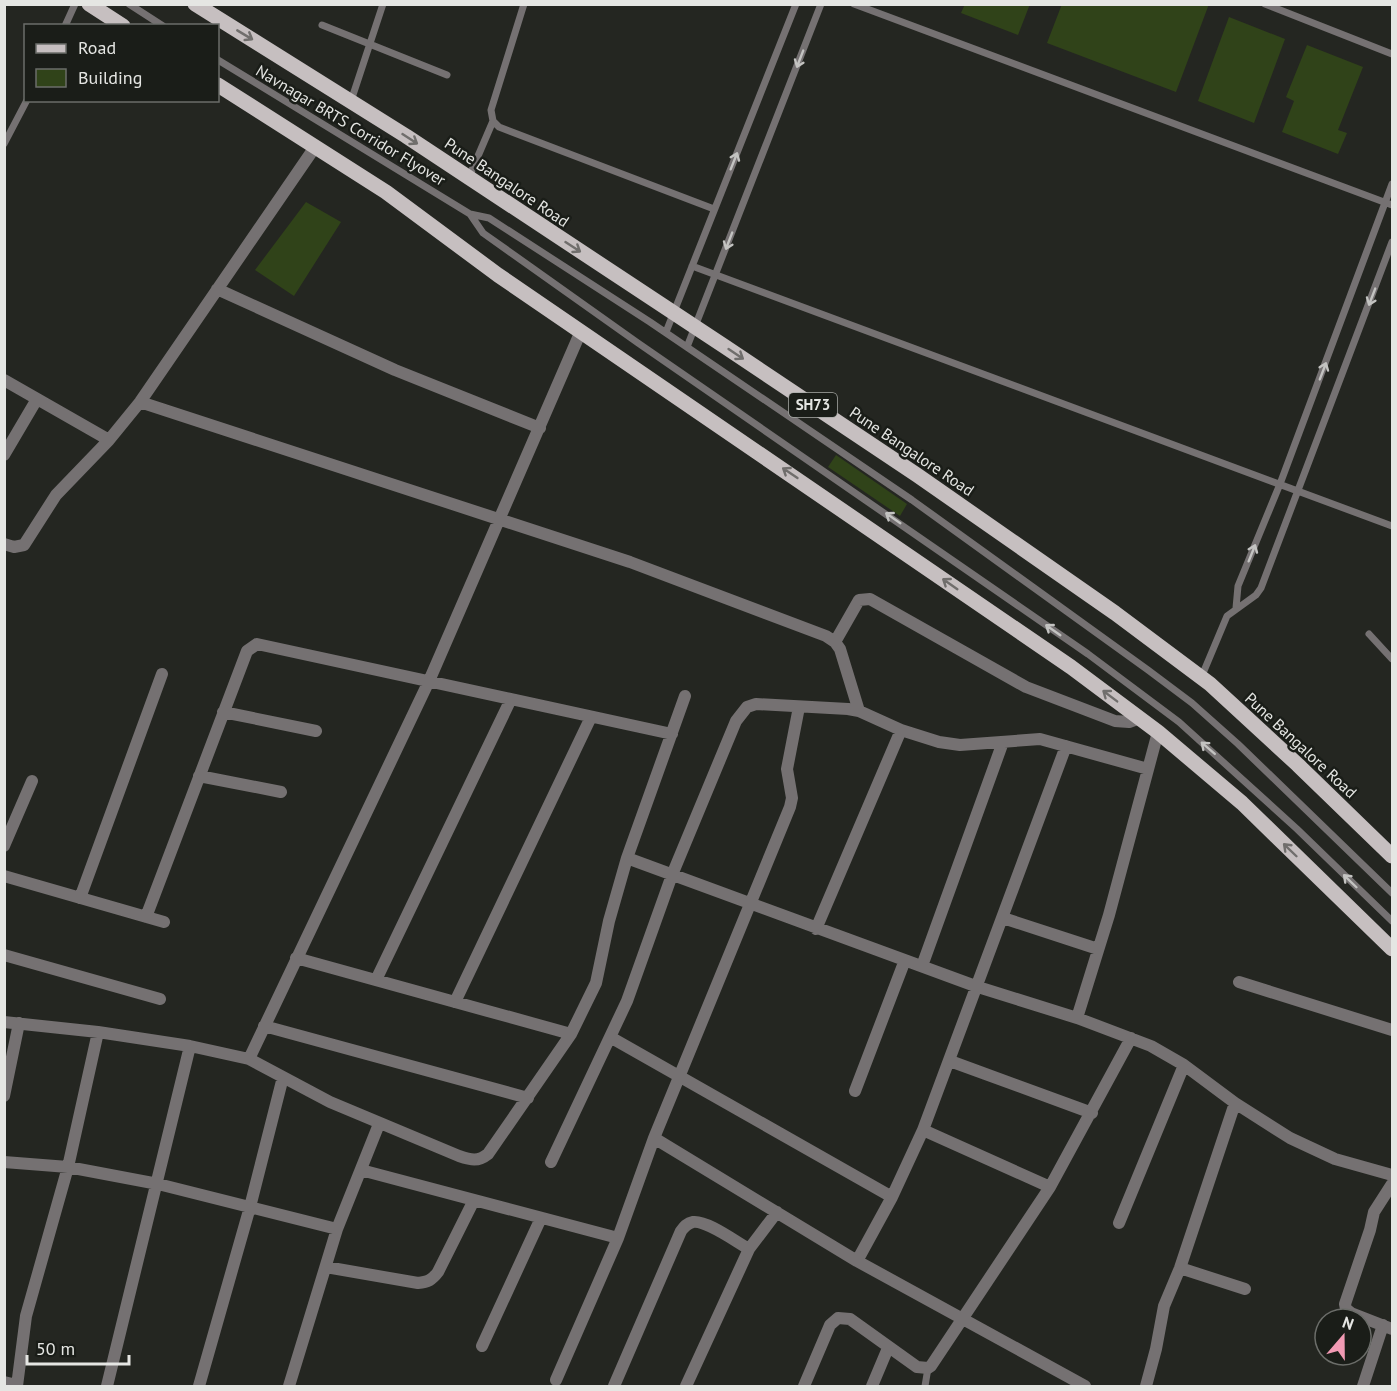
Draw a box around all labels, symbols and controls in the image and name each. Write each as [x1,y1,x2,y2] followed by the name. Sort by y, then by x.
[24,24,219,102] legend
[236,29,253,41] one-way arrow
[78,36,116,59] text: Road
[794,49,805,68] one-way arrow
[252,60,450,190] street label: Navnagar BRTS Corridor Flyover
[78,66,142,89] text: Building
[402,132,419,145] one-way arrow
[441,133,573,231] street label: Pune Bangalore Road
[729,152,740,171] one-way arrow
[723,231,734,250] one-way arrow
[564,241,581,253] one-way arrow
[1366,287,1377,306] one-way arrow
[727,348,743,360] one-way arrow
[1318,362,1329,381] one-way arrow
[789,393,837,417] road number: SH73
[846,402,978,500] street label: Pune Bangalore Road
[781,467,798,480] one-way arrow
[885,512,901,524] one-way arrow
[1247,544,1258,562] one-way arrow
[943,578,959,590] one-way arrow
[1045,624,1062,636] one-way arrow
[1241,688,1361,802] street label: Pune Bangalore Road
[1102,690,1118,702] one-way arrow
[1201,741,1216,755] one-way arrow
[1282,842,1297,857] one-way arrow
[1343,873,1358,888] one-way arrow
[1313,1307,1373,1367] north arrow
[1340,1312,1356,1334] text: N
[27,1328,129,1366] scale bar
[36,1337,75,1360] text: 50 m

